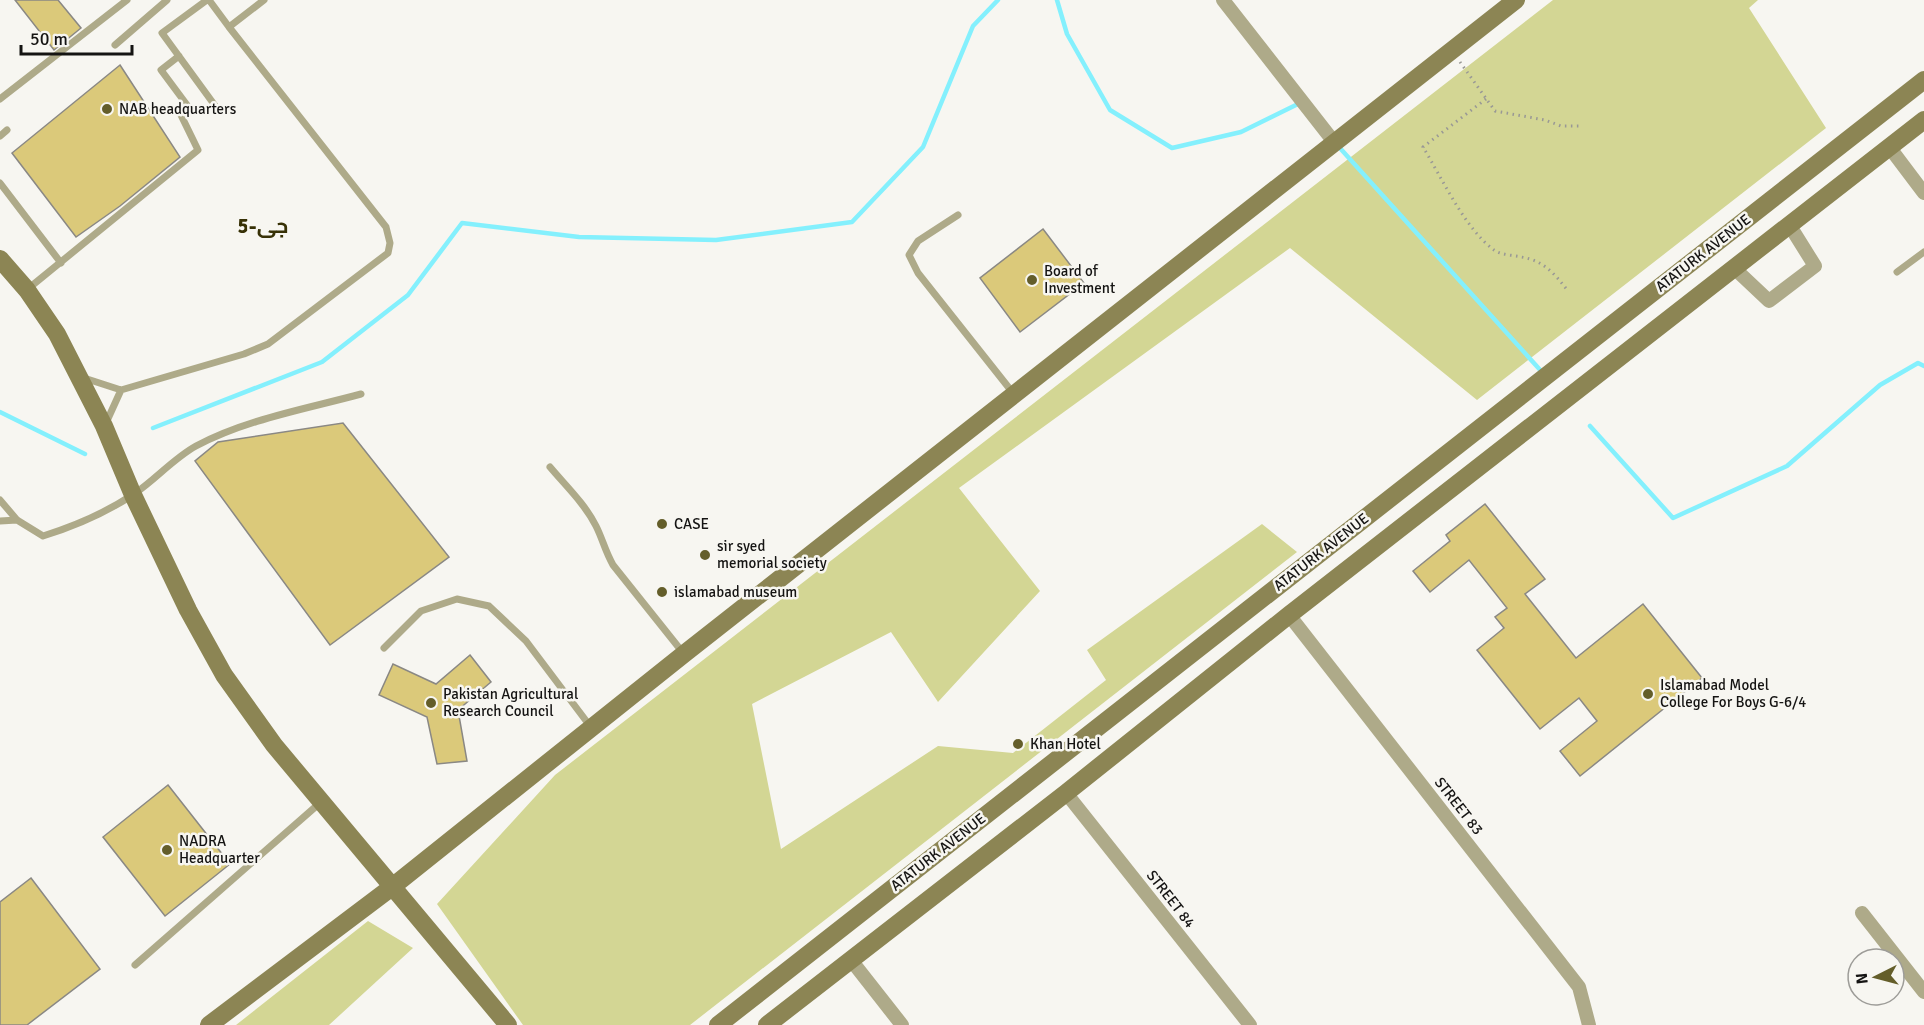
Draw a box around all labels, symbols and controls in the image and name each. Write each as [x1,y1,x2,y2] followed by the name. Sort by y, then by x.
[21,18,132,56] scale bar
[30,28,68,50] text: 50 m
[119,100,237,118] place label: NAB headquarters
[100,102,114,116] marker: NAB headquarters
[1652,210,1754,296] street label: ATATURK AVENUE
[238,213,289,239] district label: جی-5
[1044,262,1115,297] place label: Board of Investment
[1025,273,1039,287] marker: Board of Investment
[1270,509,1372,595] street label: ATATURK AVENUE
[674,515,709,533] place label: CASE
[655,517,669,531] marker: CASE
[717,537,827,572] place label: sir syed memorial society
[698,548,712,562] marker: sir syed memorial society
[674,583,797,601] place label: islamabad museum
[655,585,669,599] marker: islamabad museum
[1660,676,1806,711] place label: Islamabad Model College For Boys G-6/4
[443,685,578,720] place label: Pakistan Agricultural Research Council
[1641,687,1655,701] marker: Islamabad Model College For Boys G-6/4
[424,696,438,710] marker: Pakistan Agricultural Research Council
[1030,735,1101,753] place label: Khan Hotel
[1011,737,1025,751] marker: Khan Hotel
[1431,774,1487,838] street label: STREET 83
[887,809,989,895] street label: ATATURK AVENUE
[179,832,260,867] place label: NADRA Headquarter
[160,843,174,857] marker: NADRA Headquarter
[1143,867,1199,931] street label: STREET 84
[1846,947,1906,1007] north arrow
[1852,972,1873,985] text: N

